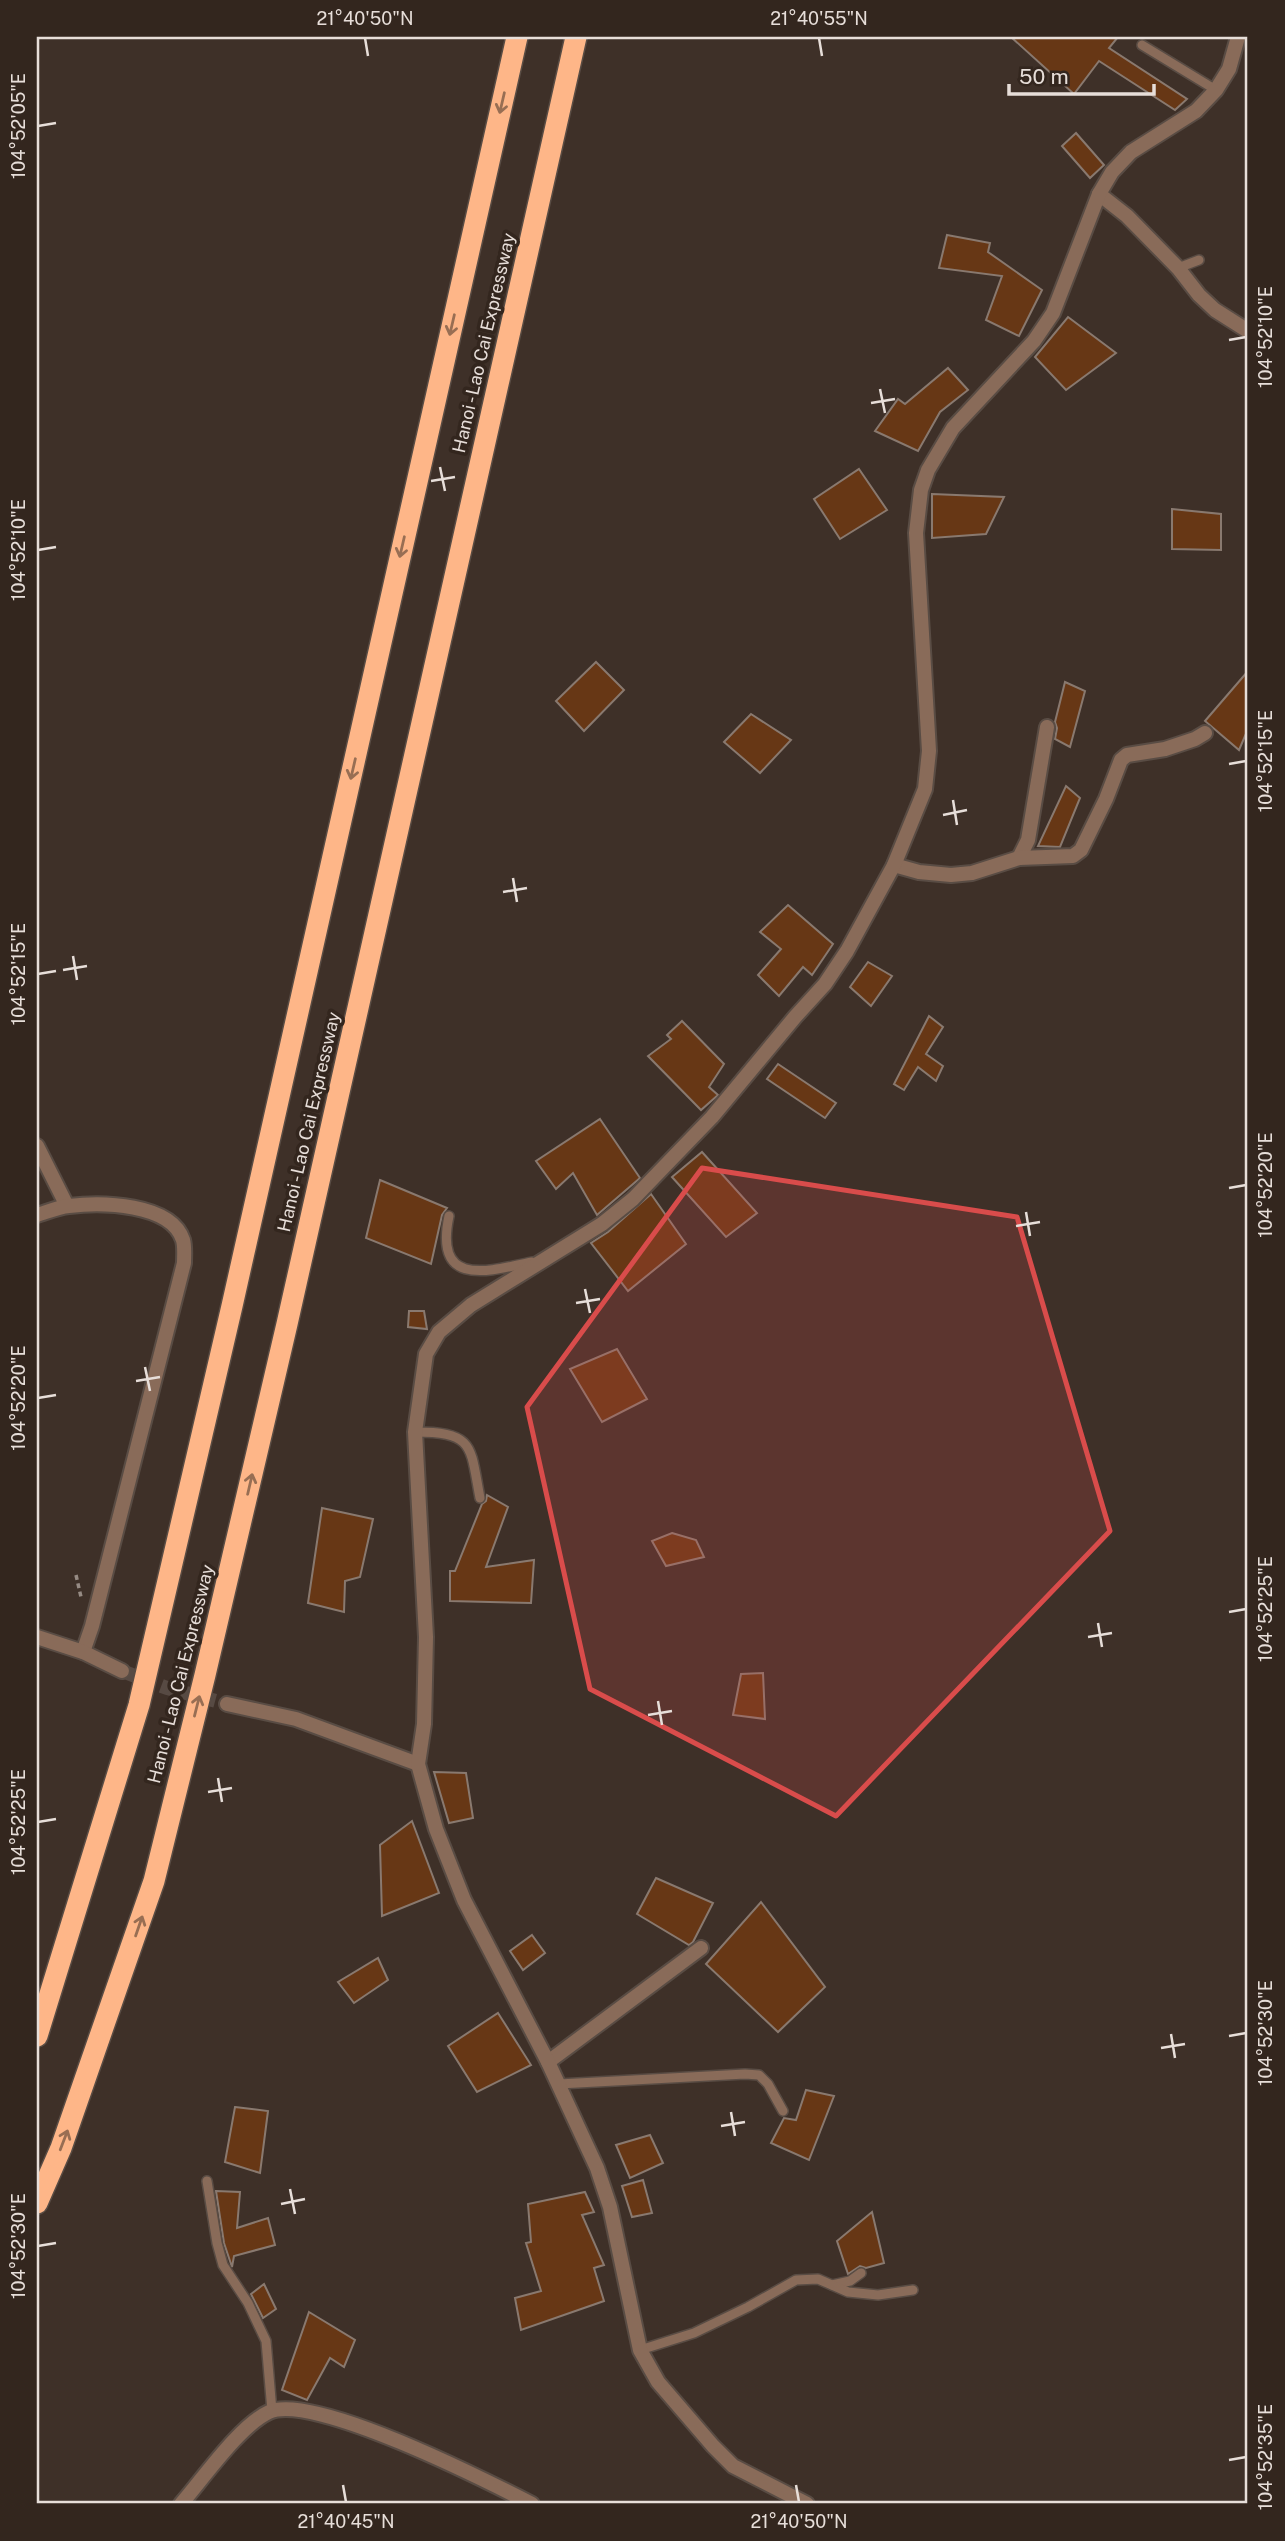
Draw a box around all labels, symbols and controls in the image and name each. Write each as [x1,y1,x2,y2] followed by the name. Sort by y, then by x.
[317,8,413,29] text: 21°40'50"N
[770,8,868,29] text: 21°40'55"N
[1009,52,1154,96] scale bar
[1019,64,1069,89] text: 50 m
[8,73,29,179] text: 104°52'05"E
[495,91,508,114] one-way arrow
[448,231,519,455] street label: Hanoi - Lao Cai Expressway
[1255,286,1276,388] text: 104°52'10"E
[445,313,458,336] one-way arrow
[8,499,29,601] text: 104°52'10"E
[395,535,409,558] one-way arrow
[1255,710,1276,812] text: 104°52'15"E
[345,757,359,780] one-way arrow
[8,923,29,1025] text: 104°52'15"E
[273,1010,344,1234] street label: Hanoi - Lao Cai Expressway
[1255,1132,1276,1238] text: 104°52'20"E
[8,1345,29,1451] text: 104°52'20"E
[244,1474,257,1496] one-way arrow
[1255,1556,1276,1662] text: 104°52'25"E
[143,1562,218,1786] street label: Hanoi - Lao Cai Expressway
[191,1695,204,1718] one-way arrow
[8,1769,29,1875] text: 104°52'25"E
[134,1915,146,1937] one-way arrow
[1255,1980,1276,2086] text: 104°52'30"E
[58,2130,71,2152] one-way arrow
[8,2193,29,2299] text: 104°52'30"E
[1255,2404,1276,2510] text: 104°52'35"E
[297,2511,395,2532] text: 21°40'45"N
[751,2511,847,2532] text: 21°40'50"N

